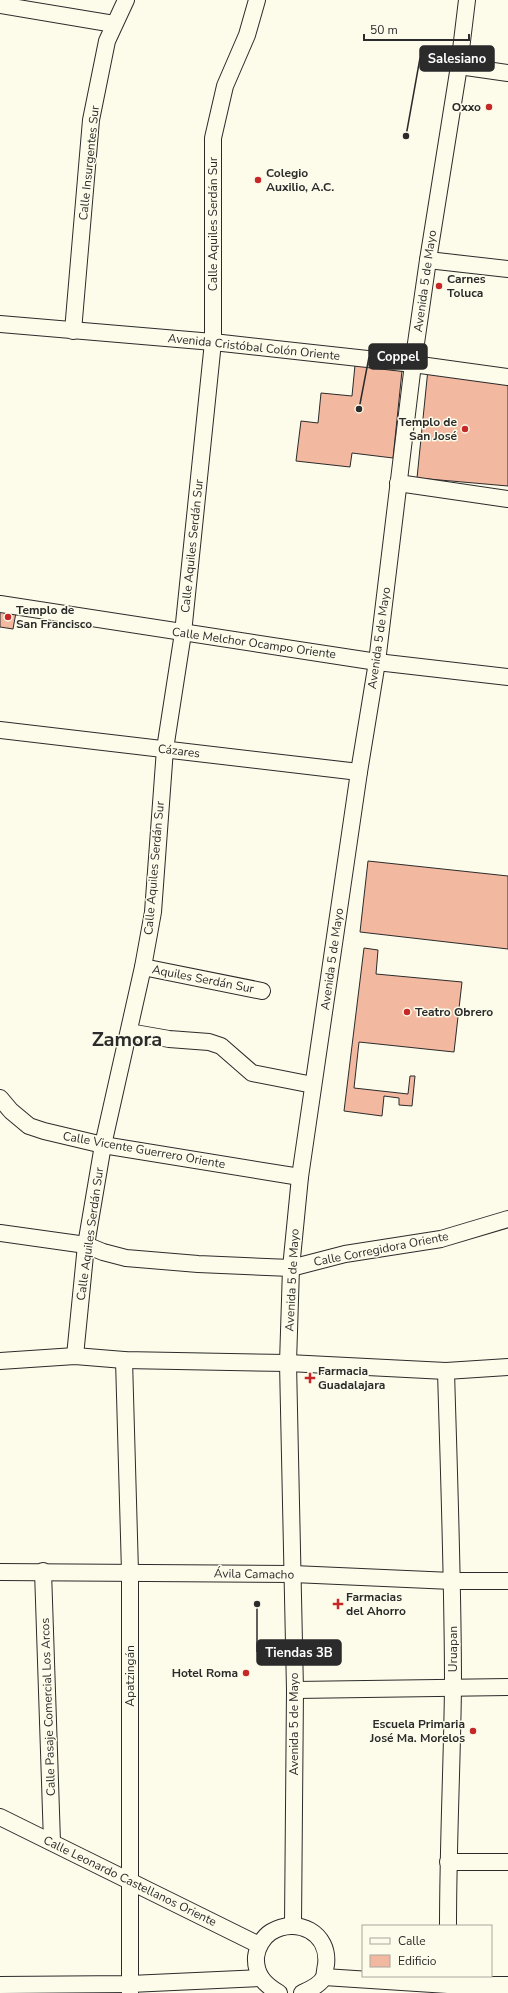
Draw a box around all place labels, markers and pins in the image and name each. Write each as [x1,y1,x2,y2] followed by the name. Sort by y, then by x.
[420,46,494,71] callout: Salesiano
[452,99,481,115] place label: Oxxo
[484,102,494,112] marker: Oxxo
[266,165,334,195] place label: Colegio Auxilio, A.C.
[253,175,263,185] marker: Colegio Auxilio, A.C.
[447,271,486,301] place label: Carnes Toluca
[434,281,444,291] marker: Carnes Toluca
[369,344,427,369] callout: Coppel
[399,414,457,444] place label: Templo de San José
[460,424,470,434] marker: Templo de San José
[16,602,92,632] place label: Templo de San Francisco
[3,612,13,622] marker: Templo de San Francisco
[415,1004,493,1020] place label: Teatro Obrero
[402,1007,412,1017] marker: Teatro Obrero
[318,1363,385,1393] place label: Farmacia Guadalajara
[305,1373,315,1383] marker: Farmacia Guadalajara
[346,1589,406,1619] place label: Farmacias del Ahorro
[333,1599,343,1609] marker: Farmacias del Ahorro
[257,1640,341,1665] callout: Tiendas 3B
[172,1665,238,1681] place label: Hotel Roma
[241,1668,251,1678] marker: Hotel Roma
[369,1716,465,1746] place label: Escuela Primaria José Ma. Morelos
[468,1726,478,1736] marker: Escuela Primaria José Ma. Morelos

